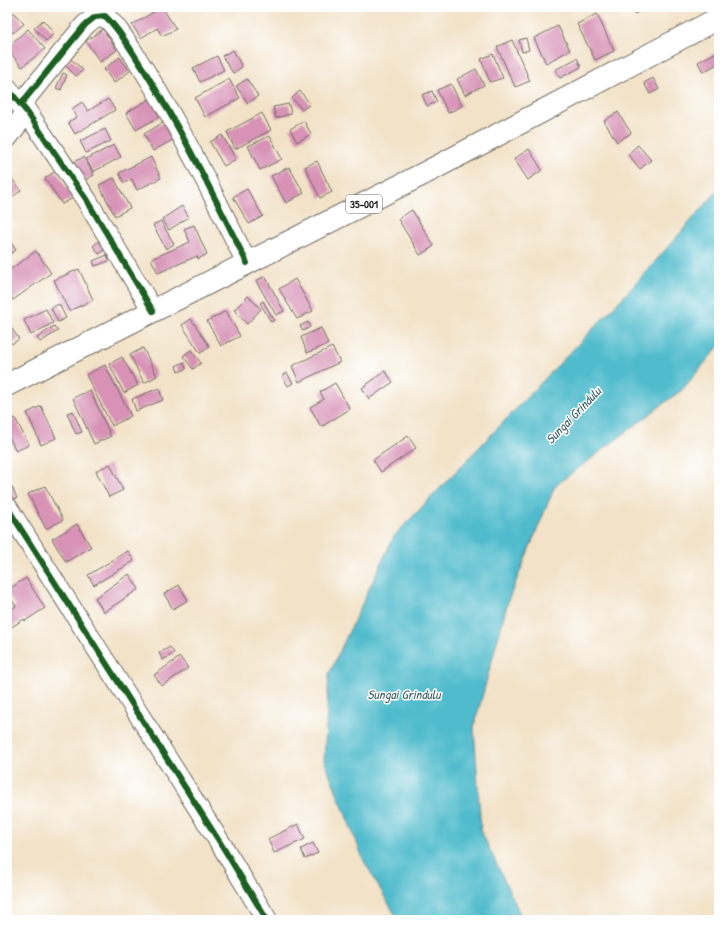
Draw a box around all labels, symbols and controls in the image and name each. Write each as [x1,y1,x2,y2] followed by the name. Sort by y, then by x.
[346,195,382,213] road number: 35-001
[541,381,607,448] water label: Sungai Grindulu
[368,685,442,704] water label: Sungai Grindulu

